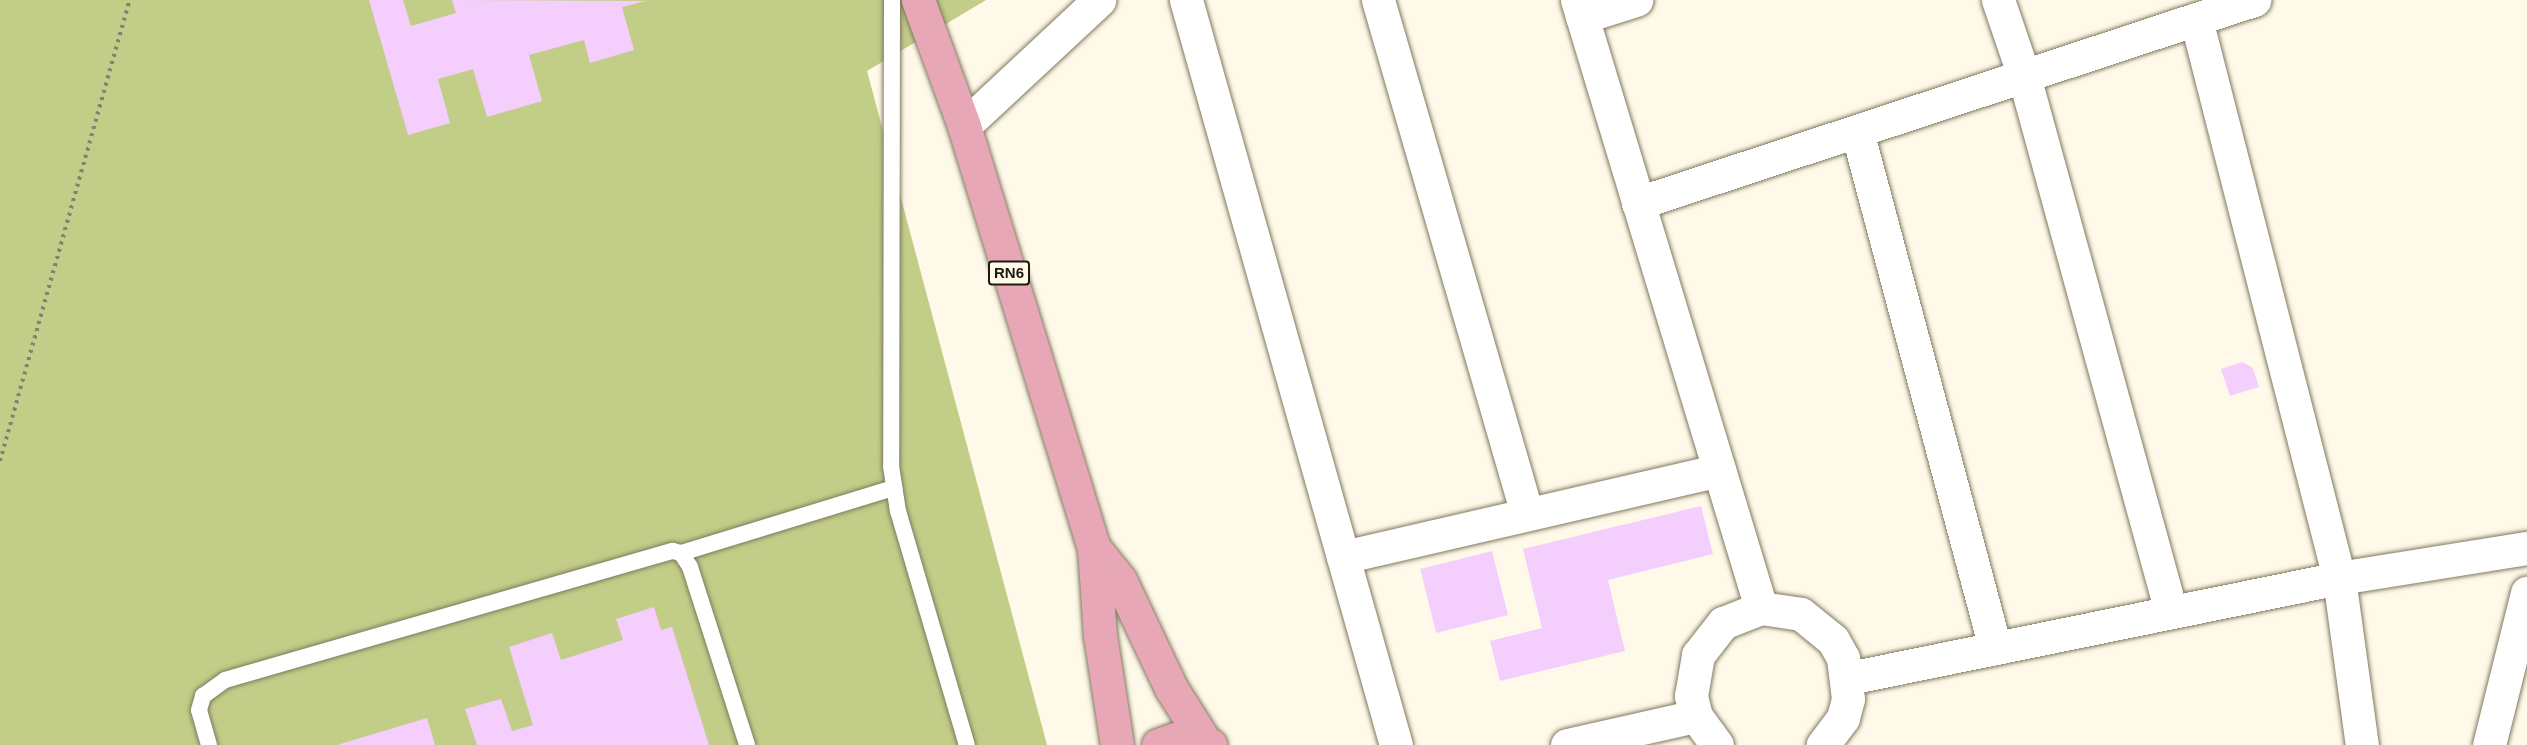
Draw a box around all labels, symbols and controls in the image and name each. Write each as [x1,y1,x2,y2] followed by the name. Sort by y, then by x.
[986,261,1032,285] road number: RN6

